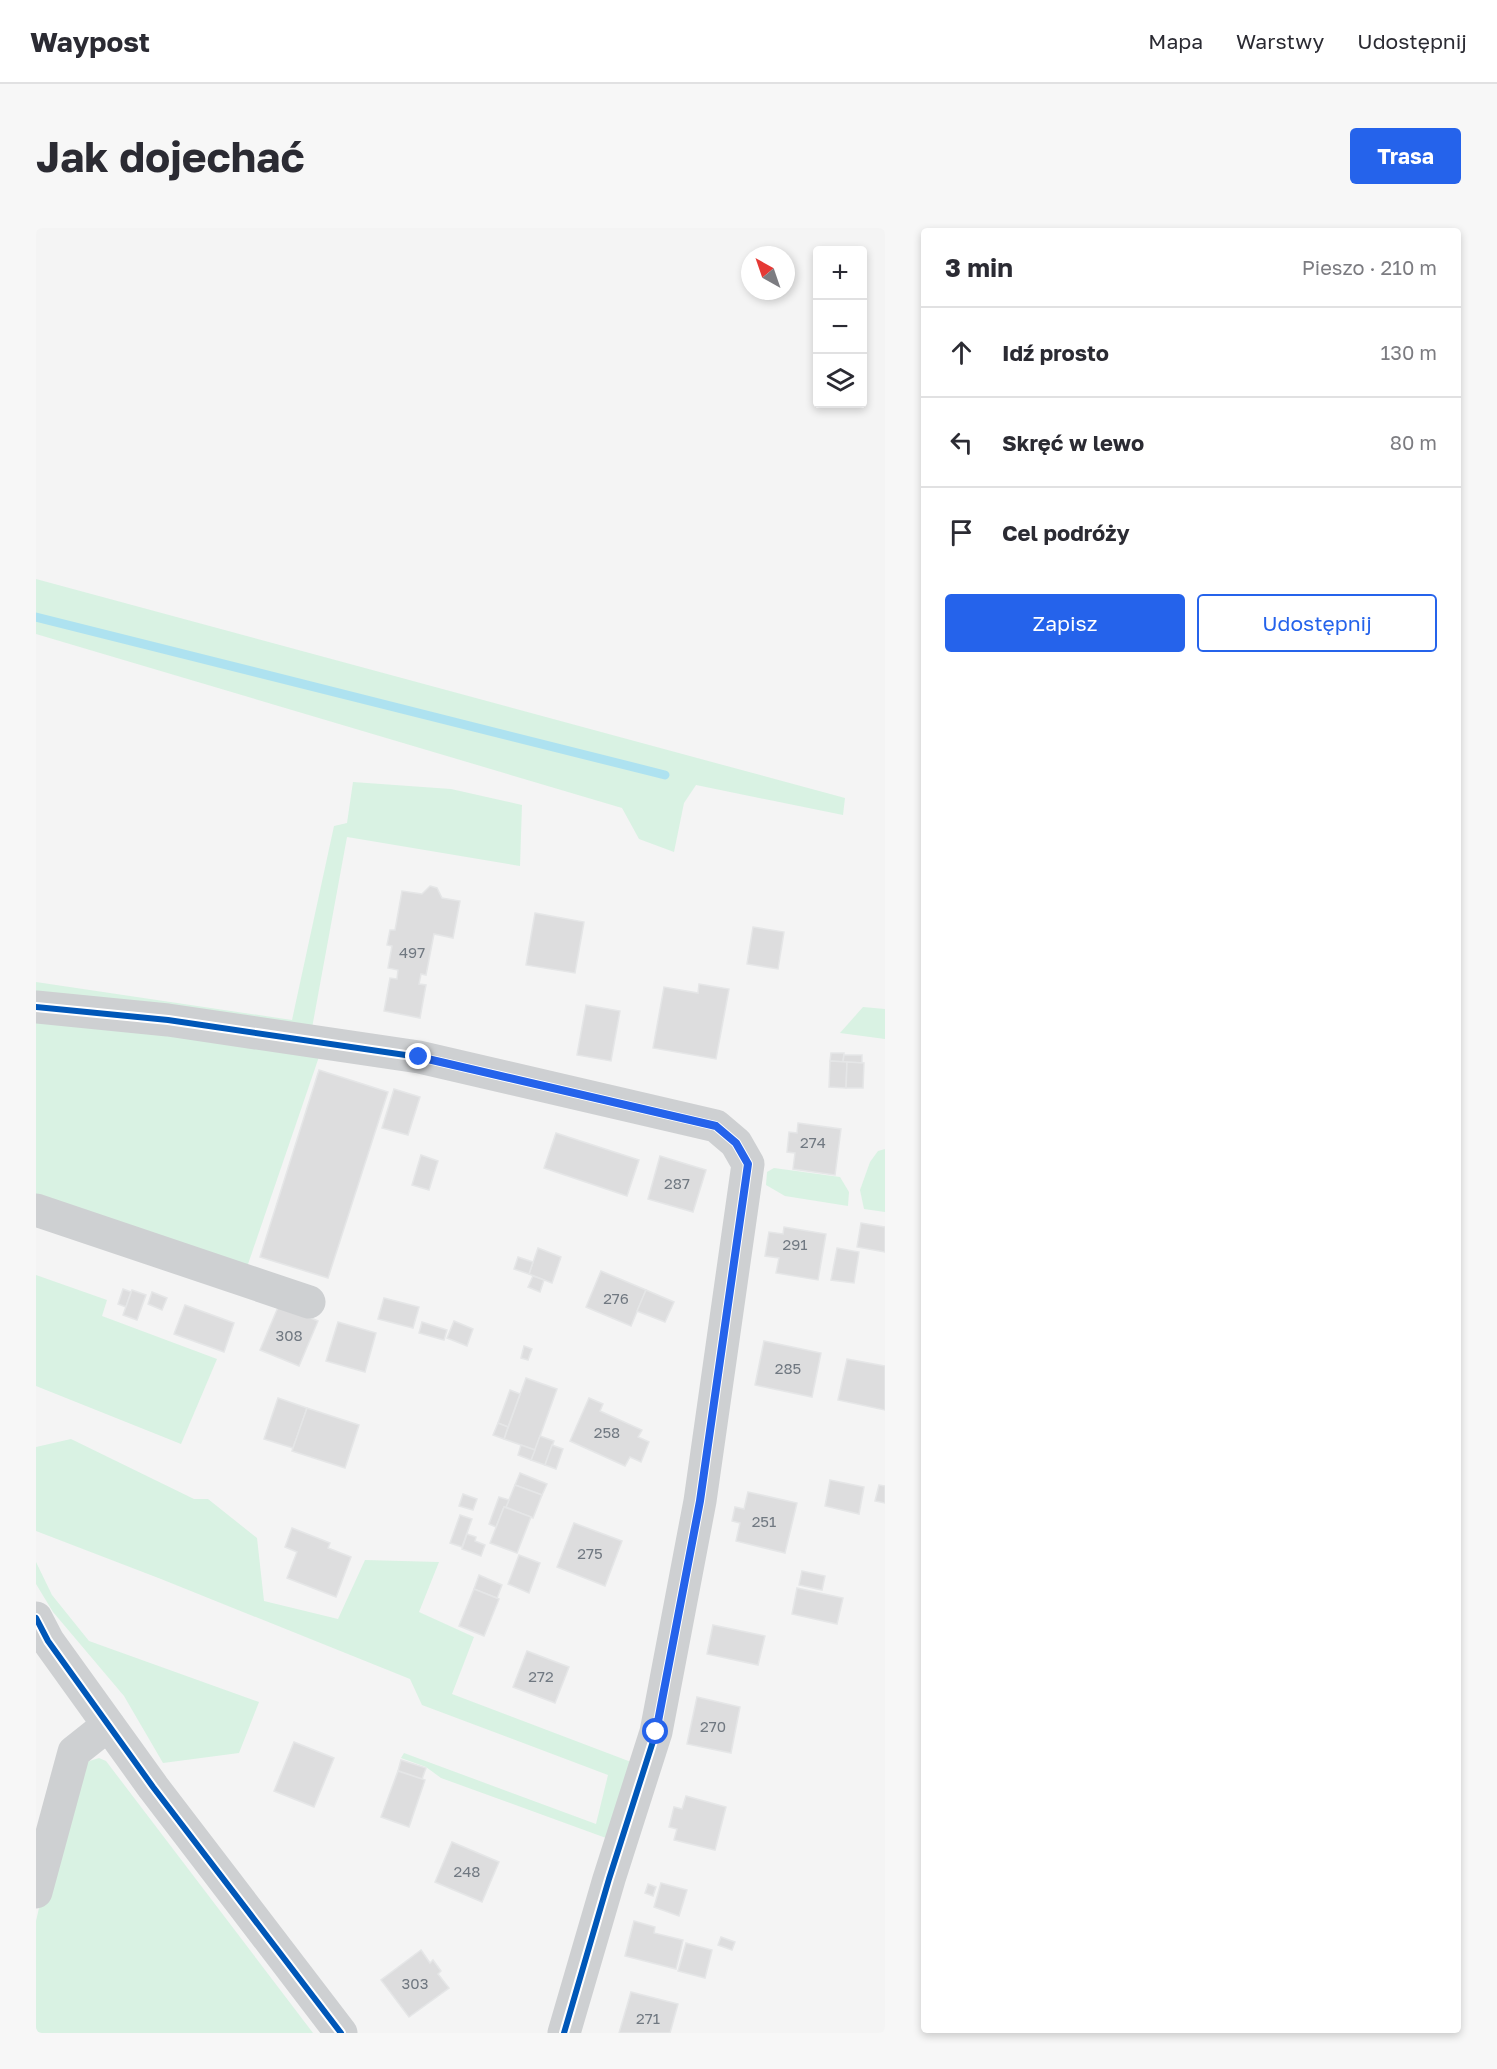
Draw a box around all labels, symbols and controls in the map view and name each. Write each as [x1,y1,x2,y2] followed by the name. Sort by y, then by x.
[30,25,150,58] text: Waypost
[1148,28,1203,54] text: Mapa
[1236,28,1324,54] text: Warstwy
[1357,28,1467,54] text: Udostępnij
[1350,128,1461,184] button: Trasa
[36,131,305,181] text: Jak dojechać
[741,246,795,300] north arrow
[813,246,867,408] map controls
[813,246,867,300] button: +
[945,252,1013,283] text: 3 min
[1302,255,1437,279] text: Pieszo · 210 m
[813,300,867,354] button: −
[945,336,978,369] icon: ahead
[1002,339,1109,366] text: Idź prosto
[1381,340,1437,364] text: 130 m
[813,354,867,408] button: layers
[945,426,978,459] icon: left
[1002,429,1144,456] text: Skręć w lewo
[1390,430,1437,454] text: 80 m
[945,516,978,549] icon: arrive
[1002,519,1130,546] text: Cel podróży
[945,594,1185,652] button: Zapisz
[1197,594,1437,652] button: Udostępnij
[399,943,425,961] house number: 497
[405,1043,431,1069] route end
[800,1133,826,1151] house number: 274
[664,1174,690,1192] house number: 287
[782,1235,808,1253] house number: 291
[603,1289,629,1307] house number: 276
[275,1326,303,1344] house number: 308
[775,1359,801,1377] house number: 285
[594,1423,620,1441] house number: 258
[752,1512,776,1530] house number: 251
[577,1544,603,1562] house number: 275
[528,1667,554,1685] house number: 272
[700,1717,726,1735] house number: 270
[642,1718,668,1744] route start
[453,1862,481,1880] house number: 248
[402,1974,428,1992] house number: 303
[636,2009,660,2027] house number: 271

